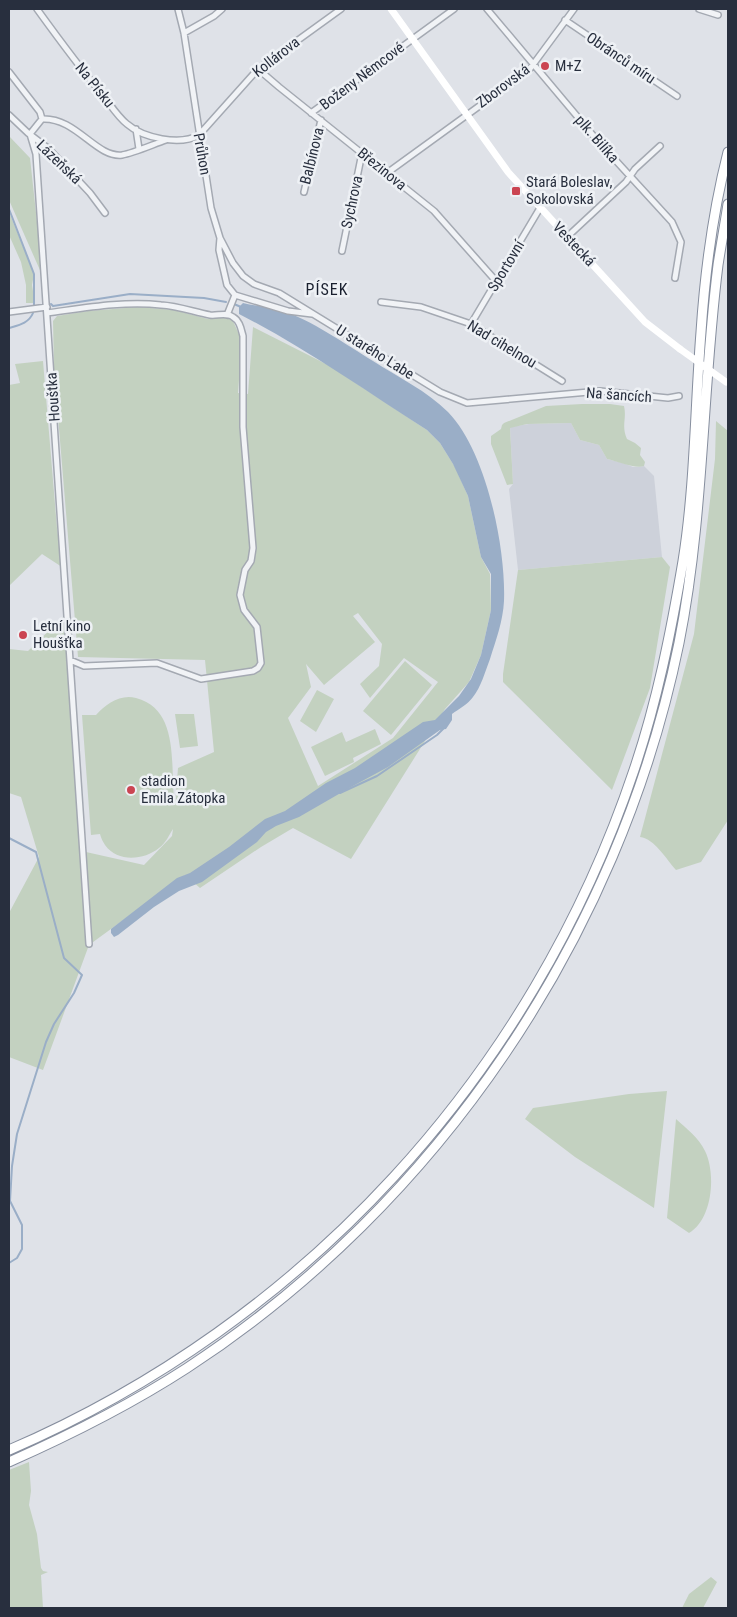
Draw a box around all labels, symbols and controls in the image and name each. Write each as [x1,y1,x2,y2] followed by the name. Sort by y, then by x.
[583,28,659,88] street label: Obránců míru
[249,33,303,81] street label: Kollárova
[316,38,408,114] street label: Boženy Němcové
[555,57,582,75] place label: M+Z
[71,59,119,111] street label: Na Písku
[473,60,533,112] street label: Zborovská
[539,60,551,72] marker: M+Z
[571,111,623,167] street label: plk. Bilíka
[296,126,328,186] street label: Balbínova
[189,132,215,176] street label: Průhon
[33,136,85,188] street label: Lázeňská
[354,144,410,194] street label: Březinova
[526,173,612,208] place label: Stará Boleslav, Sokolovská
[338,174,366,230] street label: Sychrova
[510,185,522,197] marker: Stará Boleslav, Sokolovská
[549,218,599,270] street label: Vestecká
[484,236,529,295] street label: Sportovní
[306,280,348,299] district label: PÍSEK
[464,316,540,372] street label: Nad cihelnou
[333,321,417,383] street label: U starého Labe
[42,372,64,422] street label: Houštka
[586,384,652,406] street label: Na šancích
[33,617,91,652] place label: Letní kino Houšťka
[17,629,29,641] marker: Letní kino Houšťka
[141,772,225,807] place label: stadion Emila Zátopka
[125,784,137,796] marker: stadion Emila Zátopka

